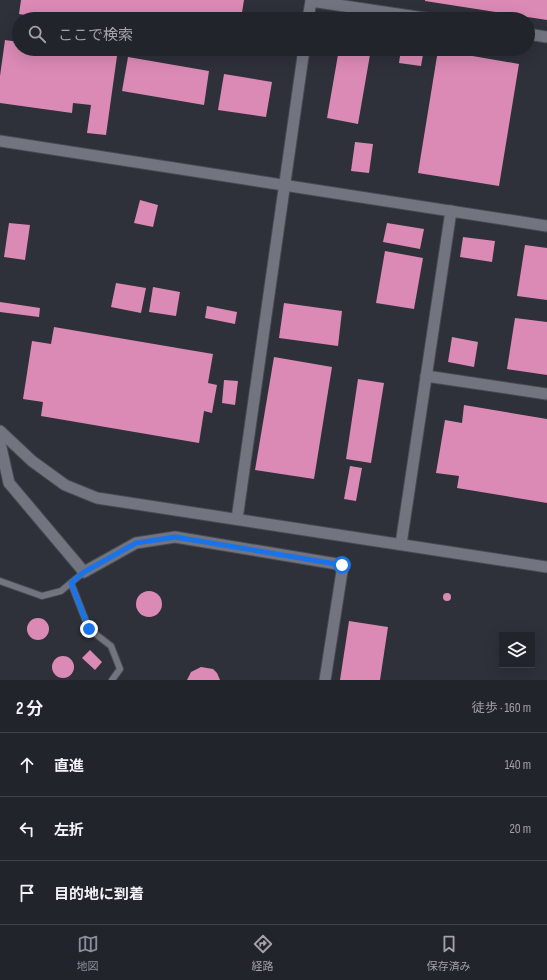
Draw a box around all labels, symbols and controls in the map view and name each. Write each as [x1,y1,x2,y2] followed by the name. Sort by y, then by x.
[12,12,535,56] search box
[26,23,48,45] icon: search
[58,26,133,45] text: ここで検索
[333,556,351,574] route start
[80,620,98,638] route end
[499,632,535,668] map controls
[499,632,535,668] button: layers
[16,699,43,719] text: 2 分
[472,700,531,716] text: 徒歩 · 160 m
[16,754,38,776] icon: ahead
[54,757,84,776] text: 直進
[505,757,531,773] text: 140 m
[16,818,38,840] icon: left
[54,821,84,840] text: 左折
[509,821,531,837] text: 20 m
[16,882,38,904] icon: arrive
[54,885,144,904] text: 目的地に到着
[77,933,99,973] tab: 地図
[252,933,274,973] tab: 経路
[427,933,471,973] tab: 保存済み

